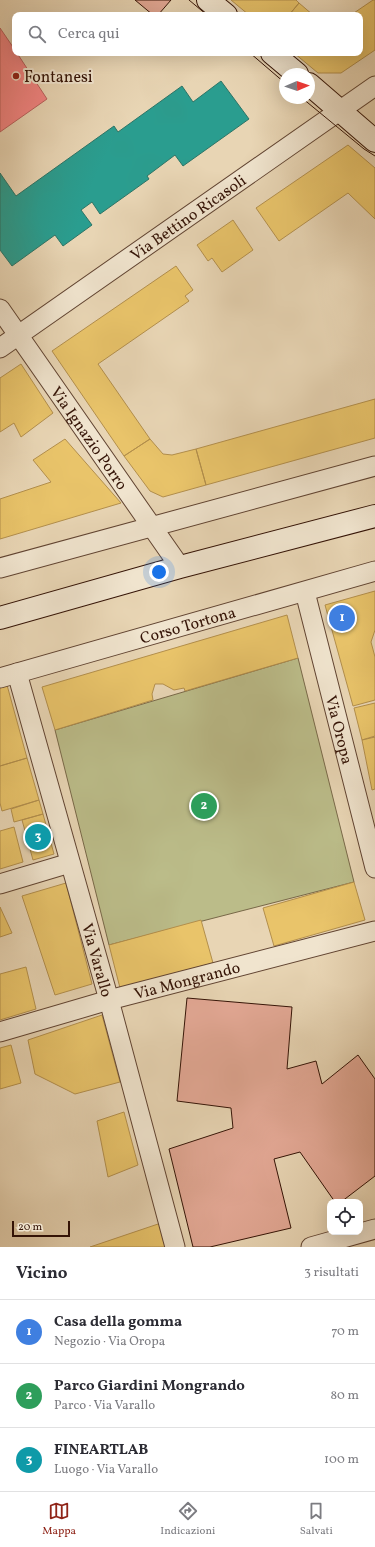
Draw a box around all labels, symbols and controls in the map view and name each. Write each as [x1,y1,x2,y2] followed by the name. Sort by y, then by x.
[12,12,363,56] search box
[26,23,48,45] icon: search
[58,24,120,45] text: Cerca qui
[24,67,93,89] place label: Fontanesi
[279,68,315,104] north arrow
[11,71,21,81] marker: Fontanesi
[127,170,251,267] street label: Via Bettino Ricasoli
[44,383,132,495] street label: Via Ignazio Porro
[149,562,169,582] your location
[138,602,239,651] street label: Corso Tortona
[329,603,355,633] pin: 1
[319,693,357,767] street label: Via Oropa
[191,791,217,821] pin: 2
[25,822,51,852] pin: 3
[75,921,117,1000] street label: Via Varallo
[132,957,243,1006] street label: Via Mongrando
[327,1199,363,1235] map controls
[327,1199,363,1235] button: locate
[12,1219,70,1238] scale bar
[18,1220,42,1235] text: 20 m
[16,1262,67,1285] text: Vicino
[304,1264,359,1282] text: 3 risultati
[54,1312,182,1333] text: Casa della gomma
[26,1323,32,1341] text: 1
[331,1323,359,1341] text: 70 m
[54,1333,165,1351] text: Negozio · Via Oropa
[54,1376,245,1397] text: Parco Giardini Mongrando
[26,1387,32,1405] text: 2
[330,1387,359,1405] text: 80 m
[54,1397,155,1415] text: Parco · Via Varallo
[54,1440,148,1461] text: FINEARTLAB
[26,1451,32,1469] text: 3
[324,1451,359,1469] text: 100 m
[54,1461,158,1479] text: Luogo · Via Varallo
[42,1500,76,1539] tab: Mappa
[160,1500,215,1539] tab: Indicazioni
[300,1500,333,1539] tab: Salvati

